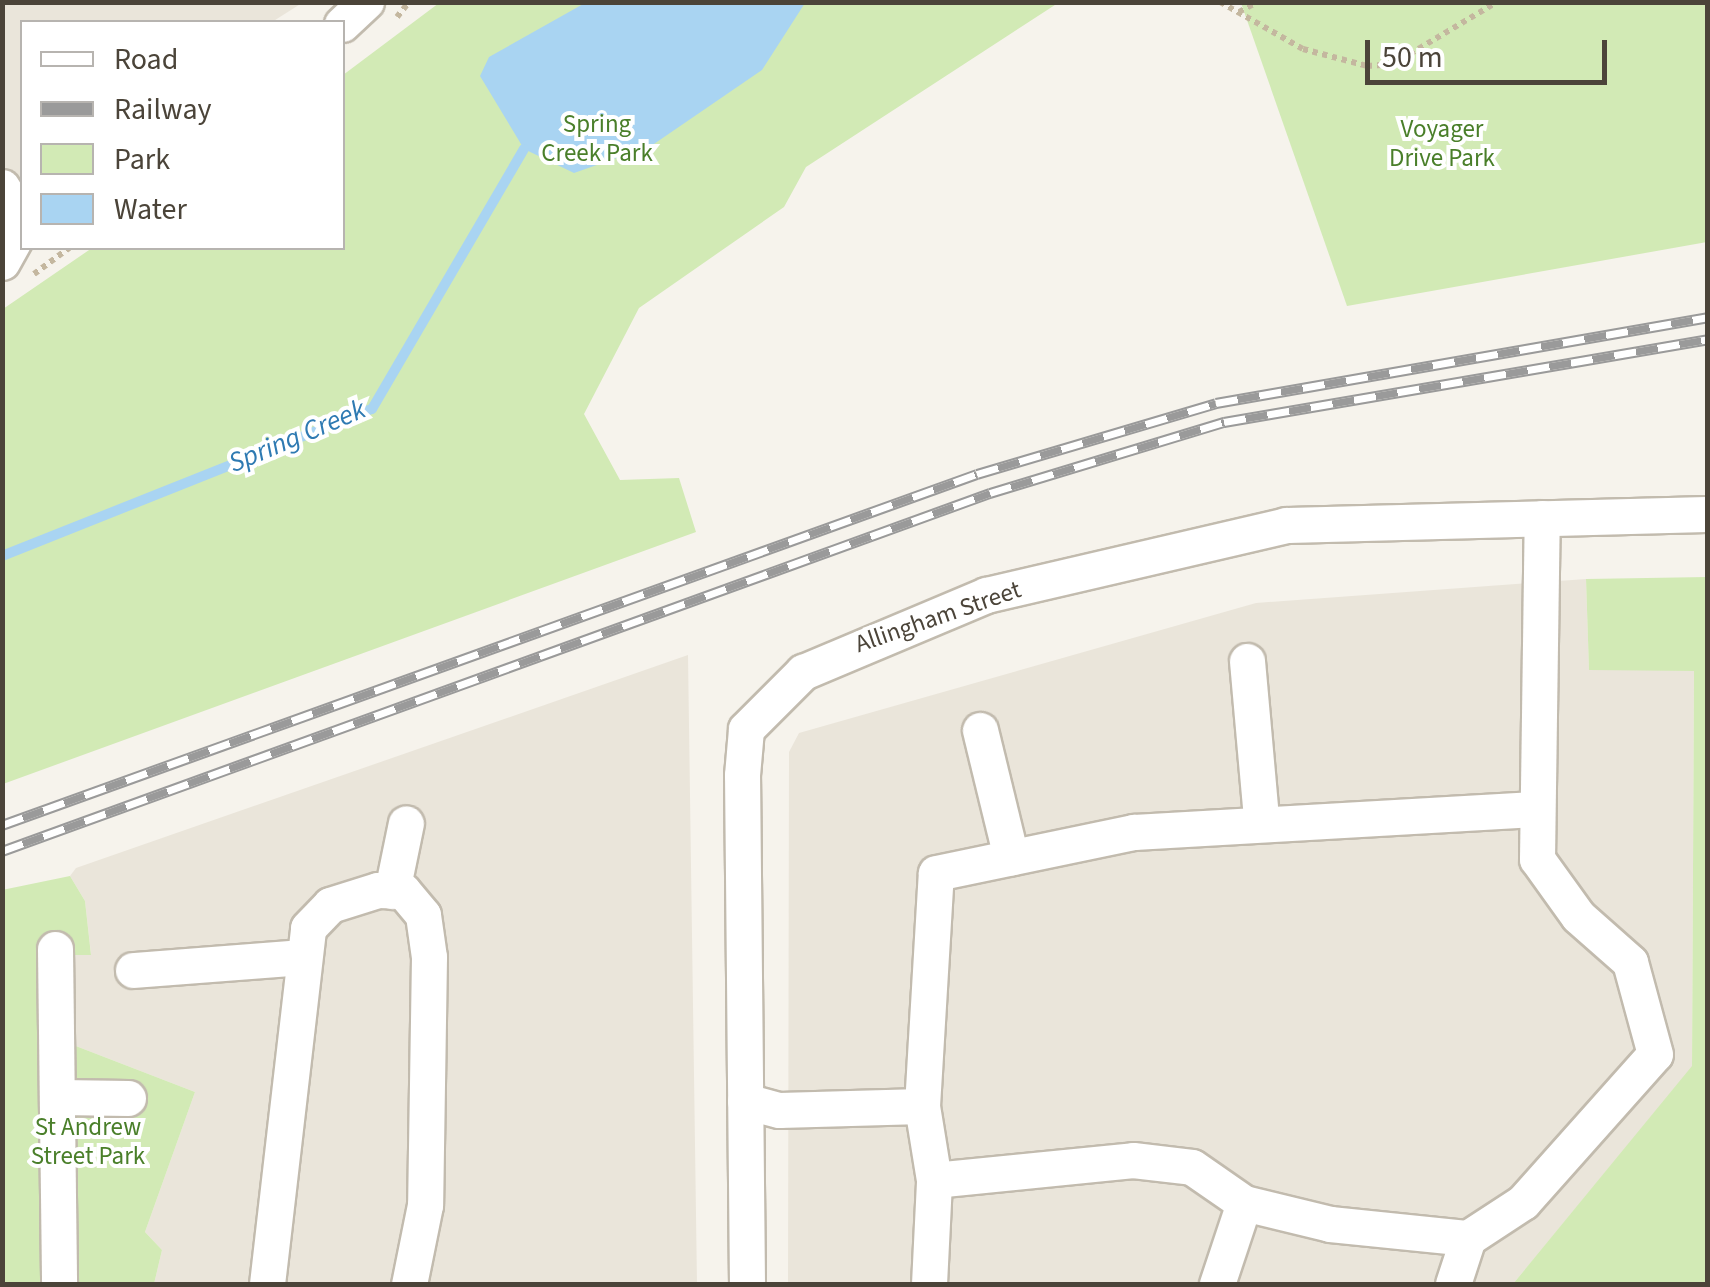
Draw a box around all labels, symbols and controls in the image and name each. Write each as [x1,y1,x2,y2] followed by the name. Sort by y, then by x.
[20,20,345,250] legend
[1370,20,1612,82] scale bar
[1382,36,1443,79] text: 50 m
[114,38,178,81] text: Road
[114,88,212,131] text: Railway
[541,110,653,169] park label: Spring Creek Park
[1389,115,1495,174] park label: Voyager Drive Park
[114,138,170,181] text: Park
[114,188,187,231] text: Water
[224,392,370,480] water label: Spring Creek
[851,575,1025,659] street label: Allingham Street
[31,1113,145,1172] park label: St Andrew Street Park

